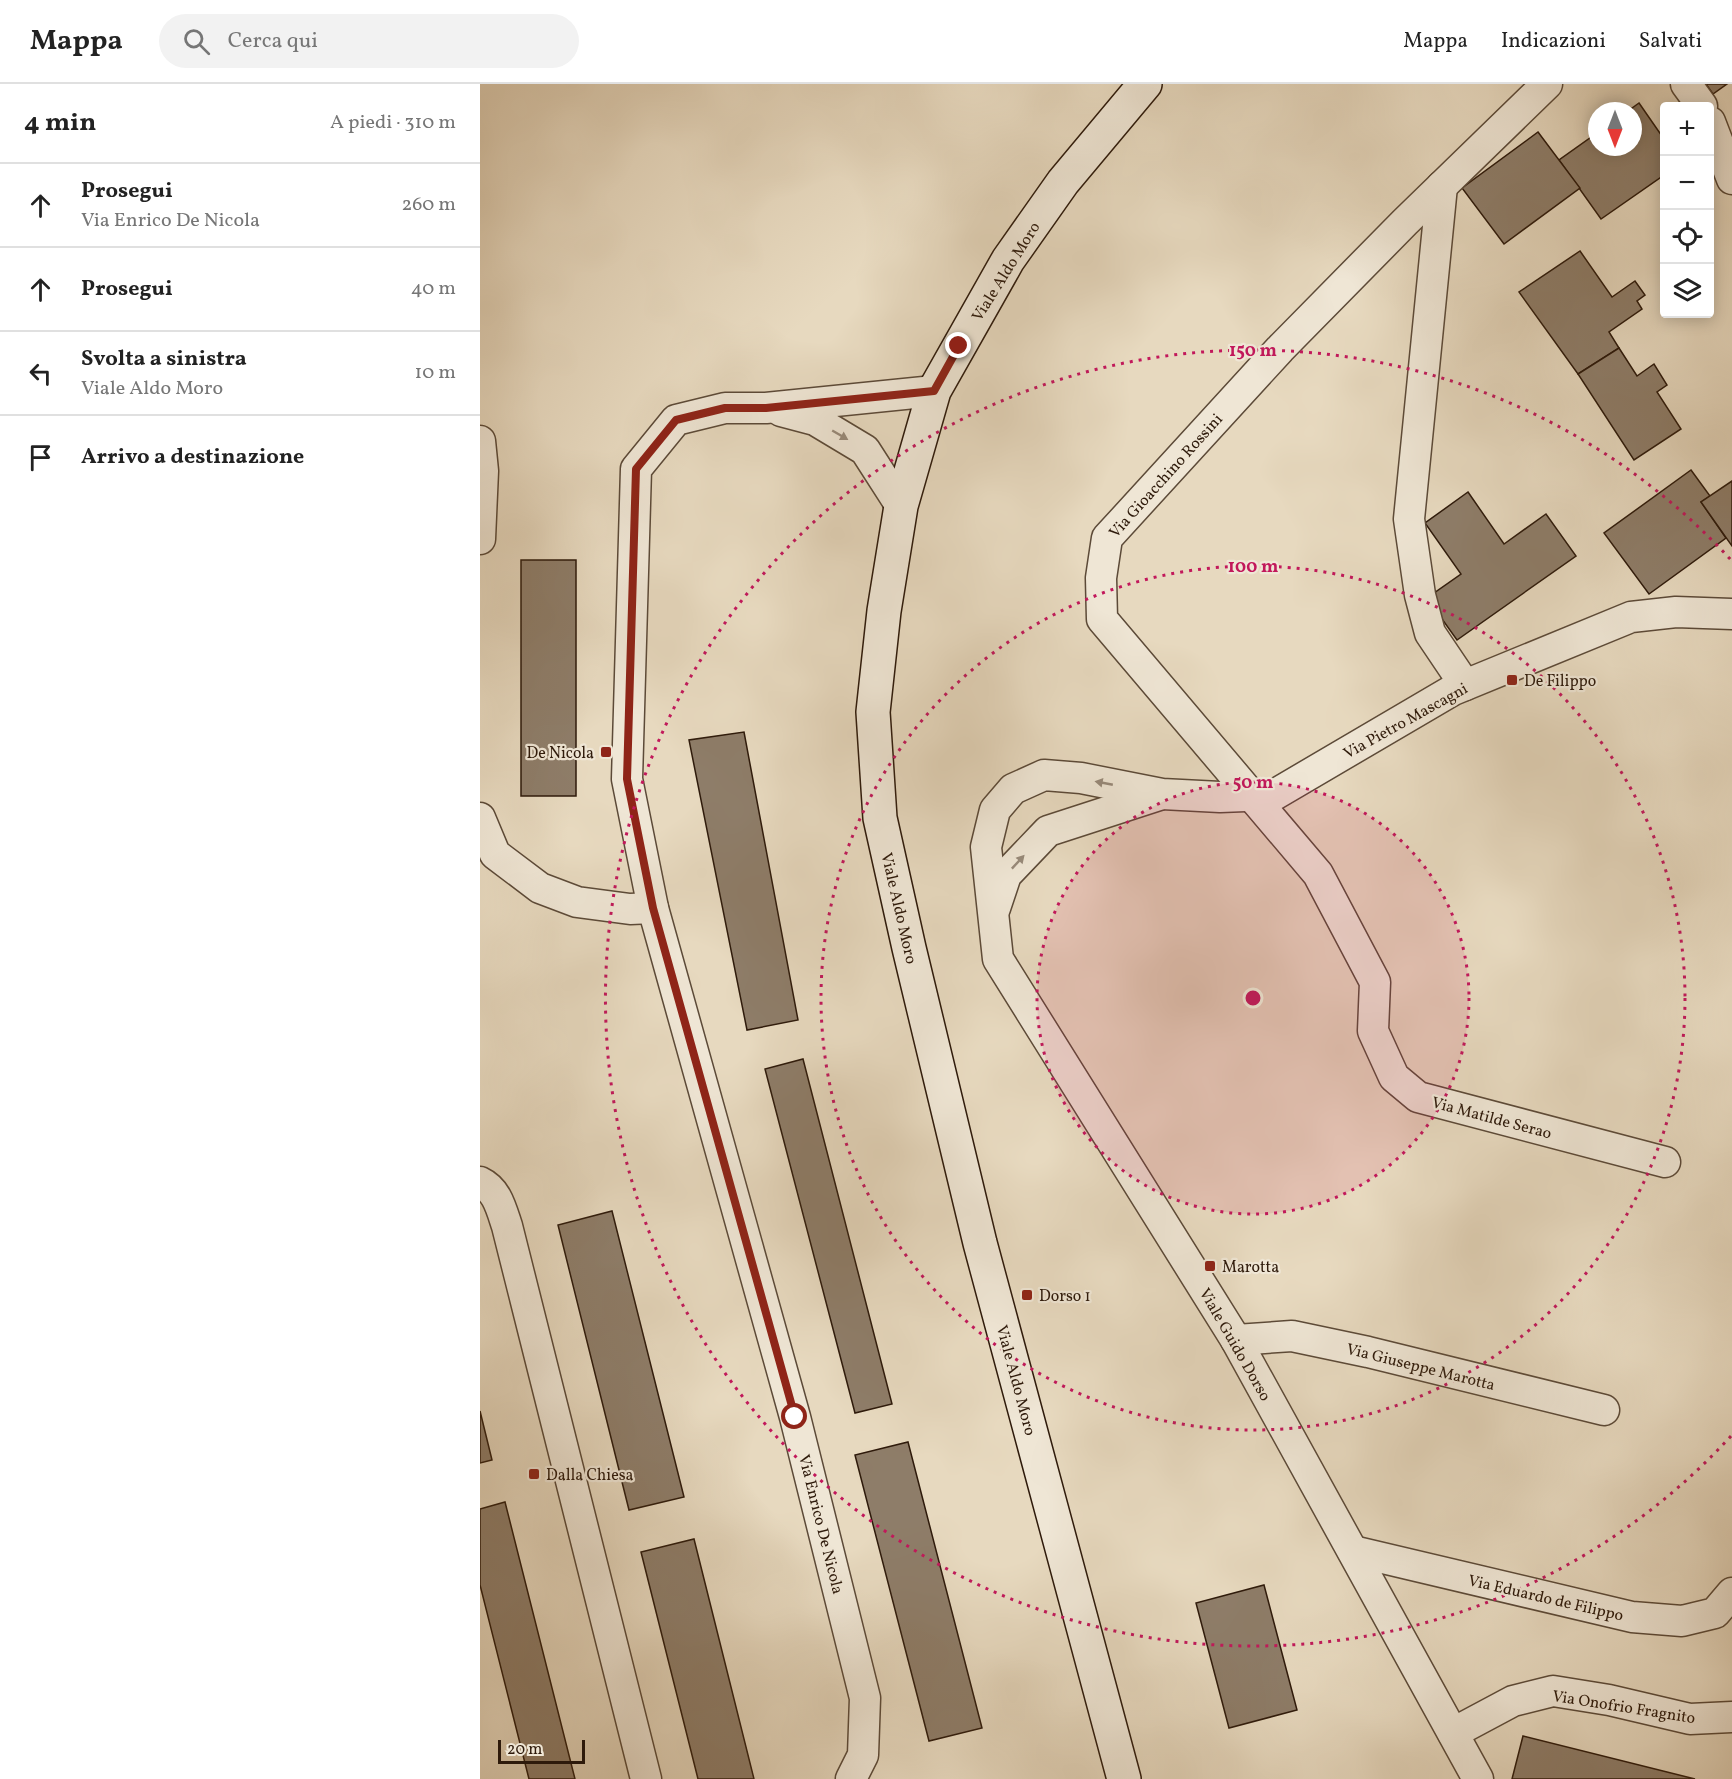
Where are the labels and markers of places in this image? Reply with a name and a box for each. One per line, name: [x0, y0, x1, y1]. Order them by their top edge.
place label: De Filippo: [1524, 671, 1596, 693]
marker: De Filippo: [1505, 673, 1519, 687]
place label: De Nicola: [527, 743, 594, 765]
marker: De Nicola: [599, 745, 613, 759]
centre of rings: [1243, 988, 1263, 1008]
place label: Marotta: [1222, 1257, 1279, 1279]
marker: Marotta: [1203, 1259, 1217, 1273]
place label: Dorso 1: [1039, 1286, 1091, 1308]
marker: Dorso 1: [1020, 1288, 1034, 1302]
place label: Dalla Chiesa: [546, 1465, 634, 1487]
marker: Dalla Chiesa: [527, 1467, 541, 1481]

